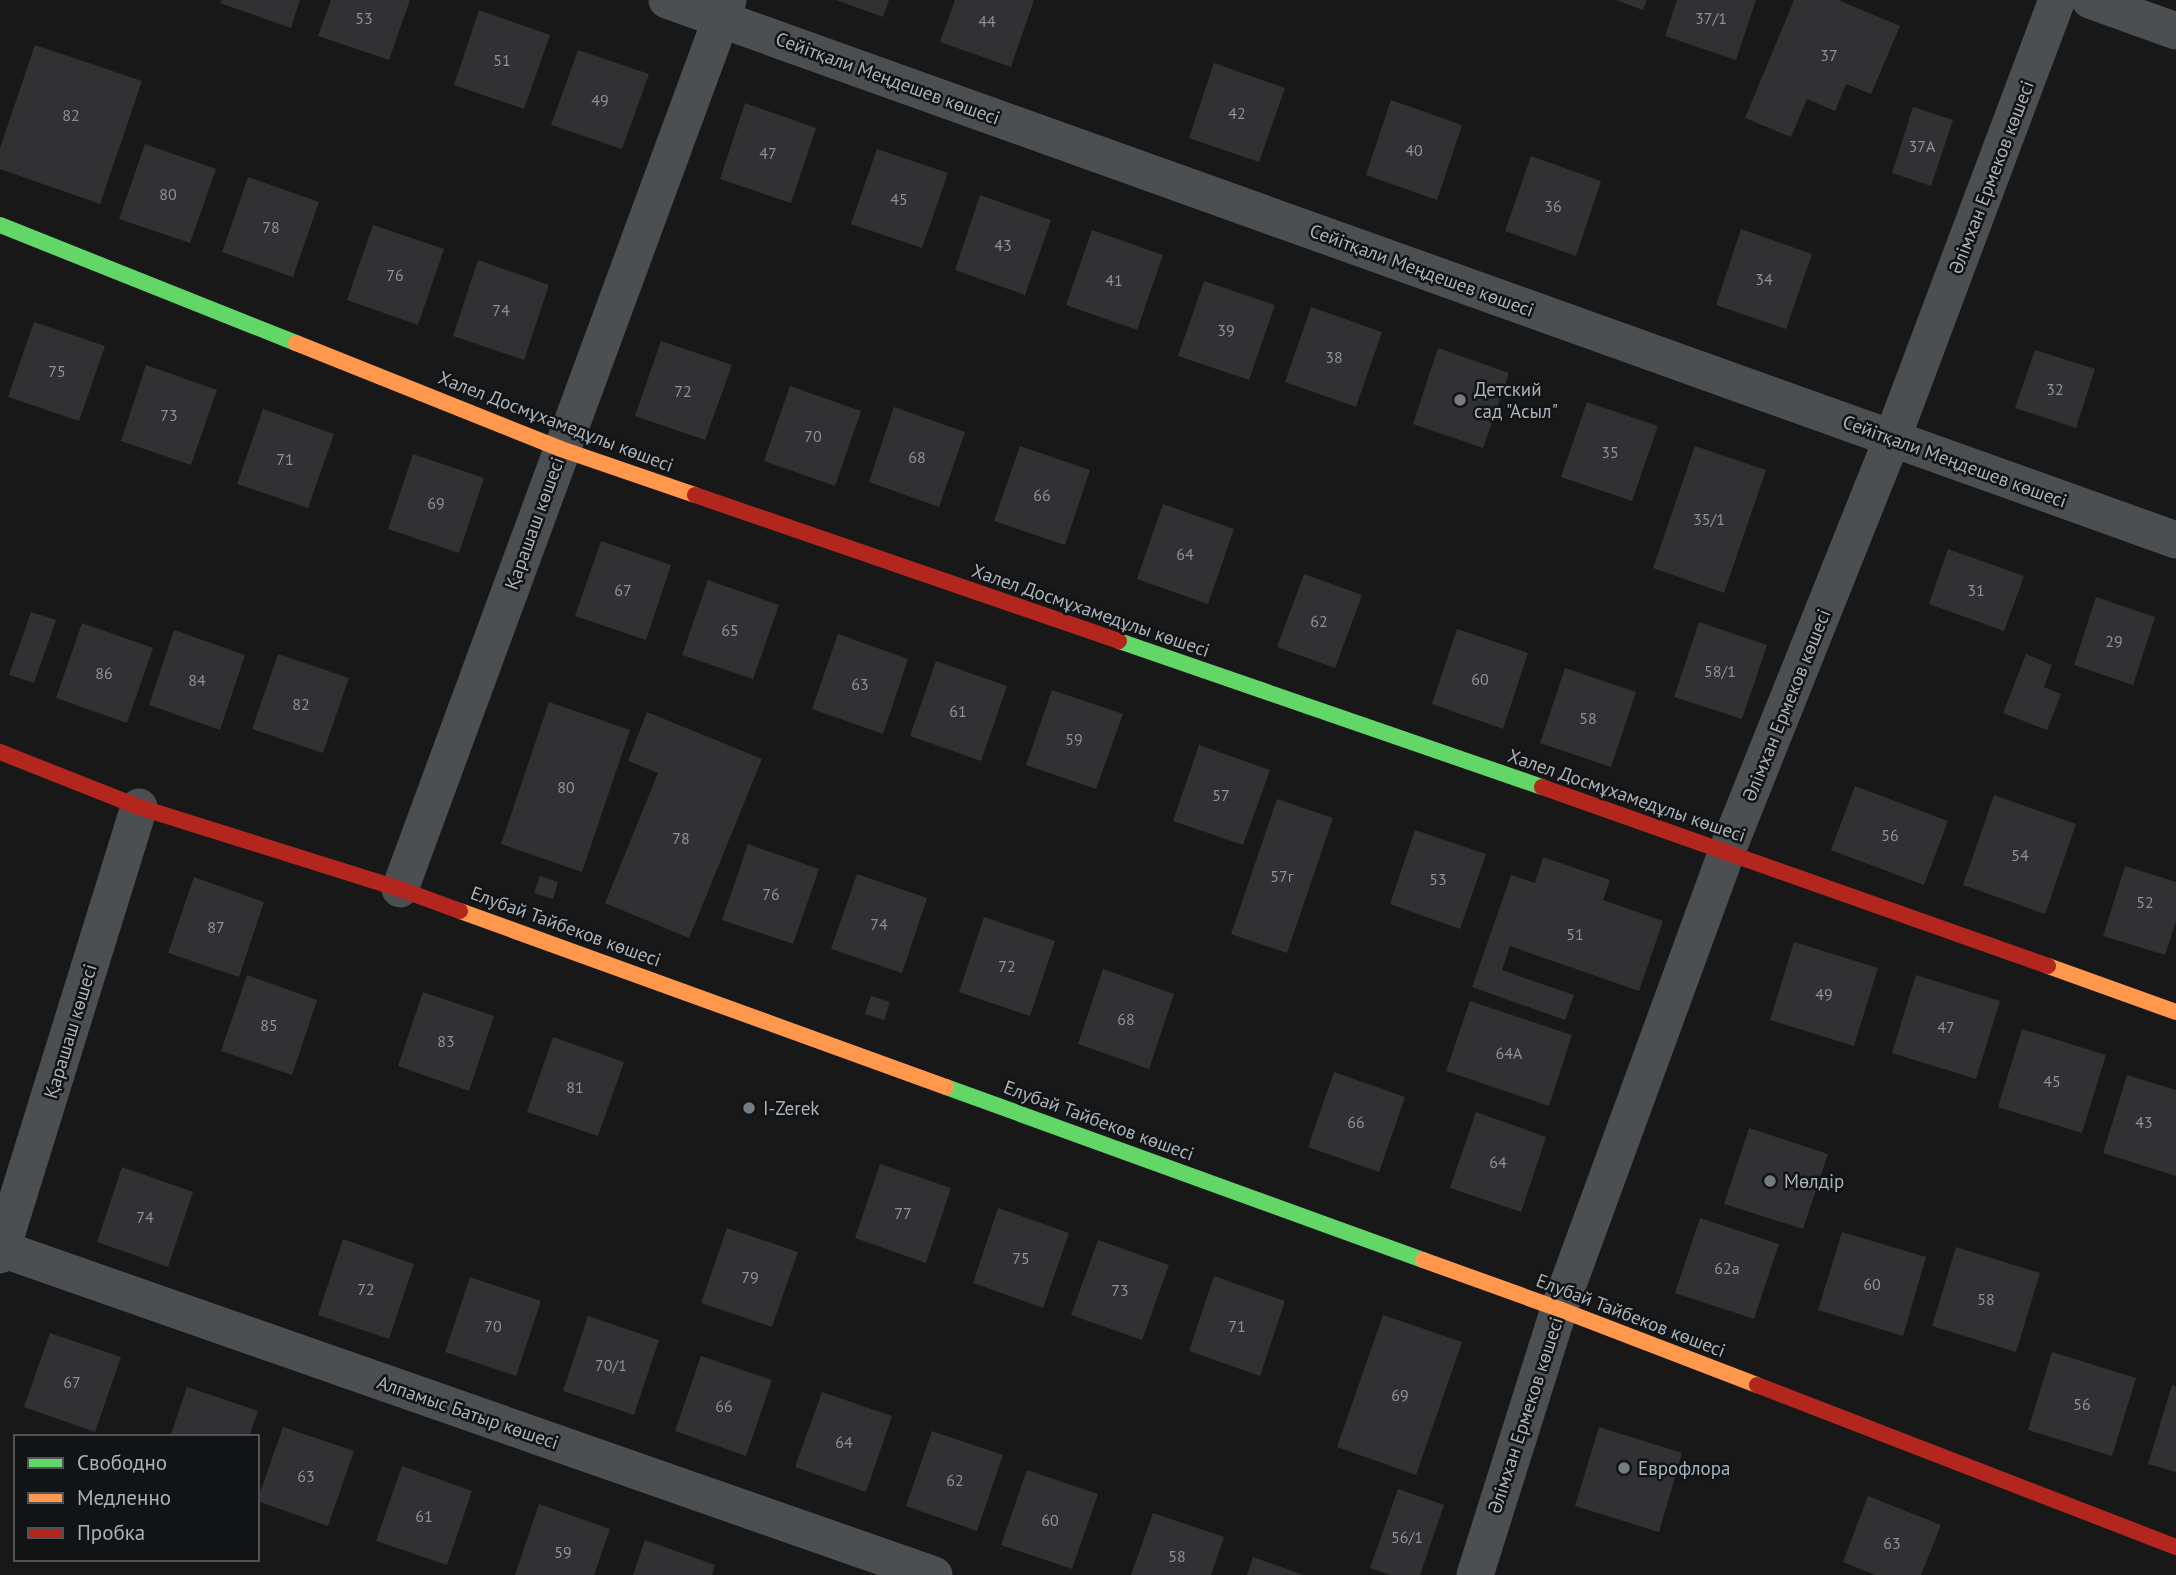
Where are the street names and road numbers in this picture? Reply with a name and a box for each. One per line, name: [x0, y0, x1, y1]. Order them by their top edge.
street label: Сейітқали Меңдешев көшесі: [773, 26, 1003, 130]
street label: Әлімхан Ермеков көшесі: [1943, 77, 2039, 277]
street label: Сейітқали Меңдешев көшесі: [1307, 218, 1537, 322]
street label: Халел Досмұхамедұлы көшесі: [435, 365, 677, 477]
street label: Сейітқали Меңдешев көшесі: [1840, 409, 2070, 513]
street label: Қарашаш көшесі: [499, 453, 569, 593]
street label: Халел Досмұхамедұлы көшесі: [969, 558, 1213, 662]
street label: Әлімхан Ермеков көшесі: [1736, 605, 1836, 805]
street label: Халел Досмұхамедұлы көшесі: [1505, 743, 1749, 847]
street label: Елубай Тайбеков көшесі: [467, 880, 665, 972]
street label: Қарашаш көшесі: [38, 961, 102, 1101]
street label: Елубай Тайбеков көшесі: [1000, 1074, 1198, 1166]
street label: Елубай Тайбеков көшесі: [1533, 1268, 1729, 1362]
street label: Әлімхан Ермеков көшесі: [1482, 1314, 1568, 1516]
street label: Алпамыс Батыр көшесі: [374, 1370, 562, 1454]

